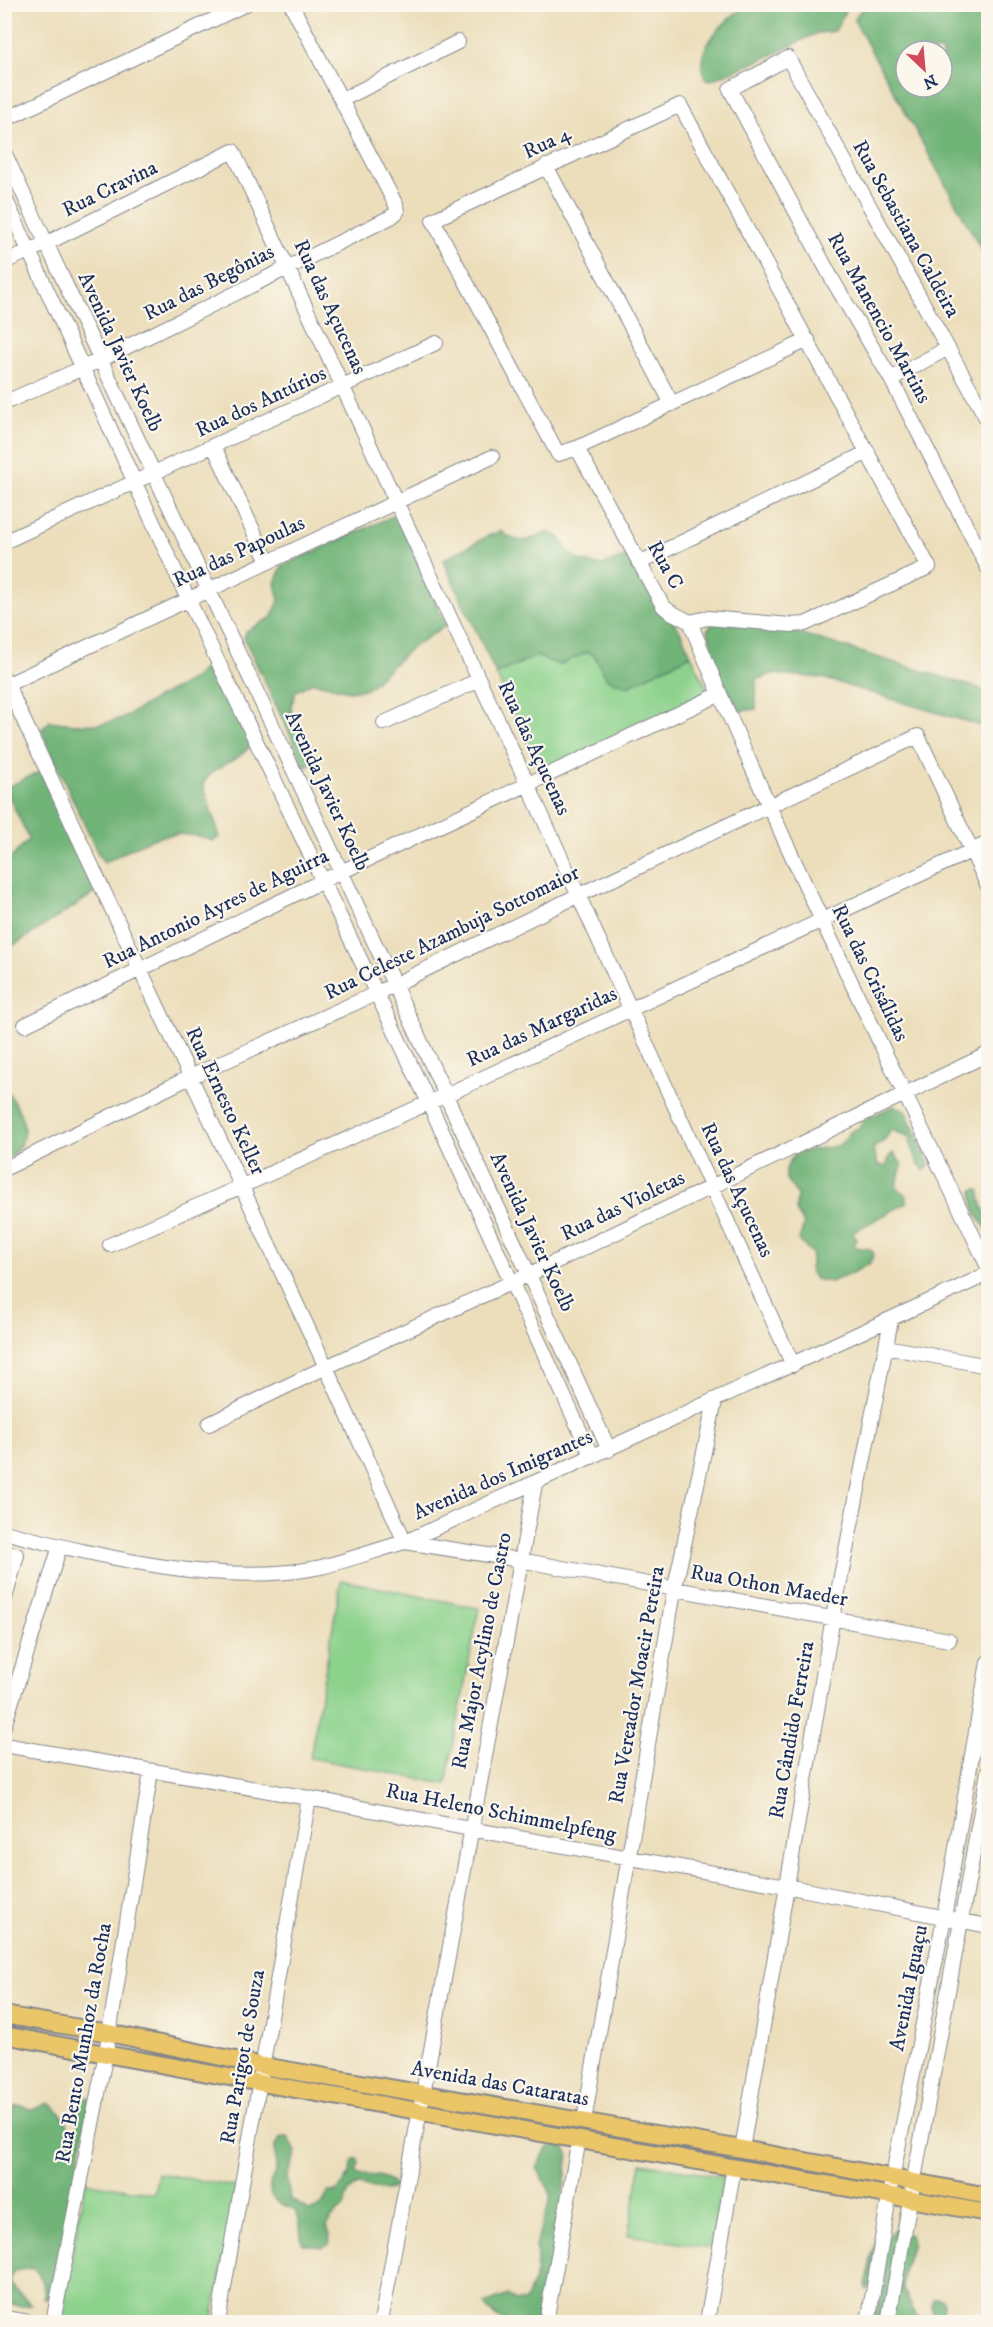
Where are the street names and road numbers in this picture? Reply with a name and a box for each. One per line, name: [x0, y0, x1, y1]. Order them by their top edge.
street label: Rua 4: [519, 120, 576, 165]
street label: Rua Sebastiana Caldeira: [846, 136, 966, 322]
street label: Rua Cravina: [58, 155, 162, 223]
street label: Rua Manencio Martins: [821, 228, 937, 408]
street label: Rua das Açucenas: [287, 236, 373, 378]
street label: Rua das Begônias: [139, 239, 279, 327]
street label: Avenida Javier Koelb: [72, 268, 168, 436]
street label: Rua dos Antúrios: [191, 360, 331, 444]
street label: Rua das Papoulas: [169, 510, 309, 594]
street label: Rua C: [641, 536, 689, 594]
street label: Rua das Açucenas: [491, 677, 577, 819]
street label: Avenida Javier Koelb: [279, 707, 375, 875]
street label: Rua Antonio Ayres de Aguirra: [99, 843, 333, 975]
street label: Rua Celeste Azambuja Sottomaior: [320, 860, 584, 1006]
street label: Rua das Crisálidas: [826, 900, 914, 1046]
street label: Rua das Margaridas: [463, 981, 621, 1073]
street label: Rua Ernesto Keller: [179, 1023, 271, 1179]
street label: Rua das Açucenas: [694, 1119, 780, 1261]
street label: Avenida Javier Koelb: [484, 1148, 580, 1316]
street label: Rua das Violetas: [557, 1165, 689, 1247]
street label: Avenida dos Imigrantes: [409, 1424, 597, 1526]
street label: Rua Major Acylino de Castro: [446, 1530, 518, 1772]
street label: Rua Othon Maeder: [688, 1559, 850, 1613]
street label: Rua Vereador Moacir Pereira: [603, 1564, 671, 1806]
street label: Rua Cândido Ferreira: [764, 1639, 820, 1821]
street label: Rua Heleno Schimmelpfeng: [384, 1778, 619, 1848]
street label: Rua Bento Munhoz da Rocha: [50, 1921, 118, 2165]
street label: Avenida Iguaçu: [884, 1923, 934, 2053]
street label: Rua Parigot de Souza: [215, 1968, 271, 2146]
street label: Avenida das Cataratas: [409, 2056, 591, 2112]

